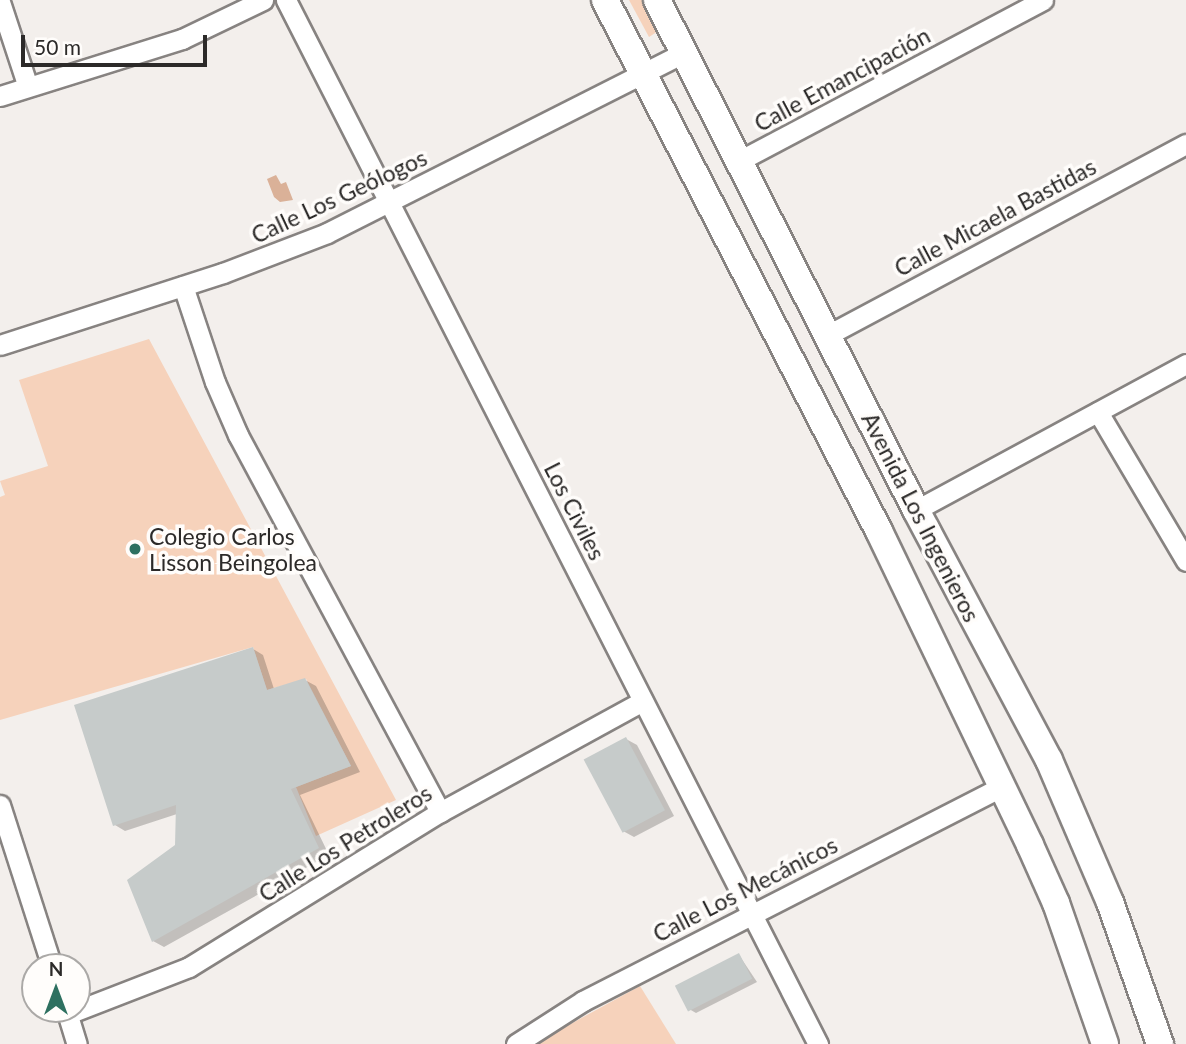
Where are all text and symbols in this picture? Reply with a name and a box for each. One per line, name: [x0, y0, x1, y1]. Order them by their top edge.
scale bar: [24, 21, 210, 65]
street label: Calle Emancipación: [749, 21, 935, 137]
text: 50 m: [34, 34, 81, 59]
street label: Calle Los Geólogos: [247, 143, 431, 249]
street label: Calle Micaela Bastidas: [890, 152, 1100, 282]
street label: Avenida Los Ingenieros: [856, 408, 986, 626]
street label: Los Civiles: [539, 458, 611, 564]
place label: Colegio Carlos Lisson Beingolea: [149, 522, 317, 576]
marker: Colegio Carlos Lisson Beingolea: [127, 541, 143, 557]
street label: Calle Los Petroleros: [254, 779, 436, 907]
street label: Calle Los Mecánicos: [648, 831, 842, 947]
north arrow: [21, 953, 91, 1023]
text: N: [49, 957, 63, 980]

